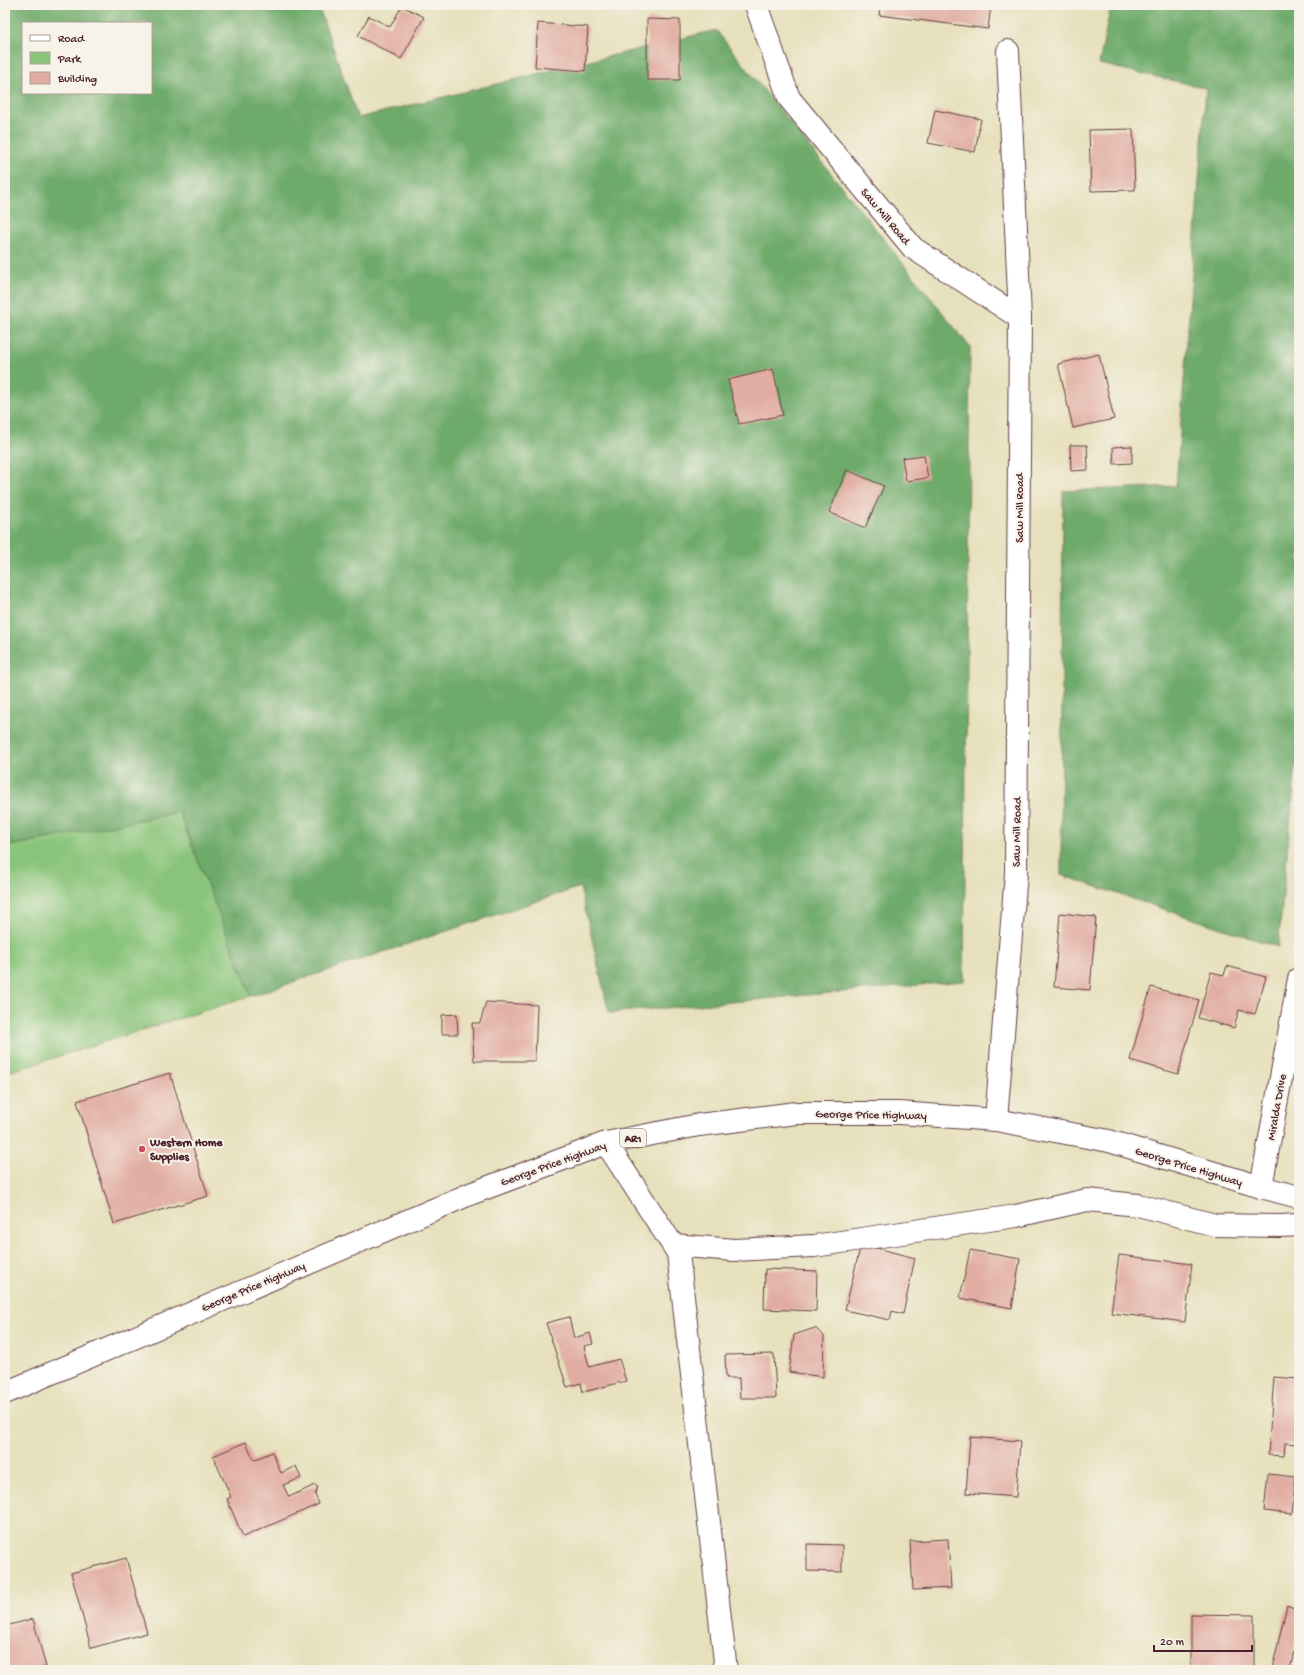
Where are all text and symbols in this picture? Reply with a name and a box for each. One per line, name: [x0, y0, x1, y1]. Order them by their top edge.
legend: [22, 22, 152, 94]
text: Road: [58, 33, 85, 47]
text: Park: [57, 53, 83, 67]
text: Building: [57, 73, 97, 87]
street label: Saw Mill Road: [857, 186, 913, 249]
street label: Saw Mill Road: [1014, 472, 1028, 543]
street label: Saw Mill Road: [1010, 796, 1026, 867]
street label: Miralda Drive: [1265, 1072, 1291, 1142]
street label: George Price Highway: [815, 1108, 927, 1124]
road number: AR1: [620, 1129, 646, 1147]
place label: Western Home Supplies: [149, 1137, 223, 1165]
street label: George Price Highway: [499, 1139, 608, 1190]
marker: Western Home Supplies: [137, 1144, 147, 1154]
street label: George Price Highway: [1133, 1145, 1244, 1191]
street label: George Price Highway: [200, 1260, 308, 1316]
scale bar: [1154, 1627, 1252, 1653]
text: 20 m: [1160, 1636, 1185, 1650]

